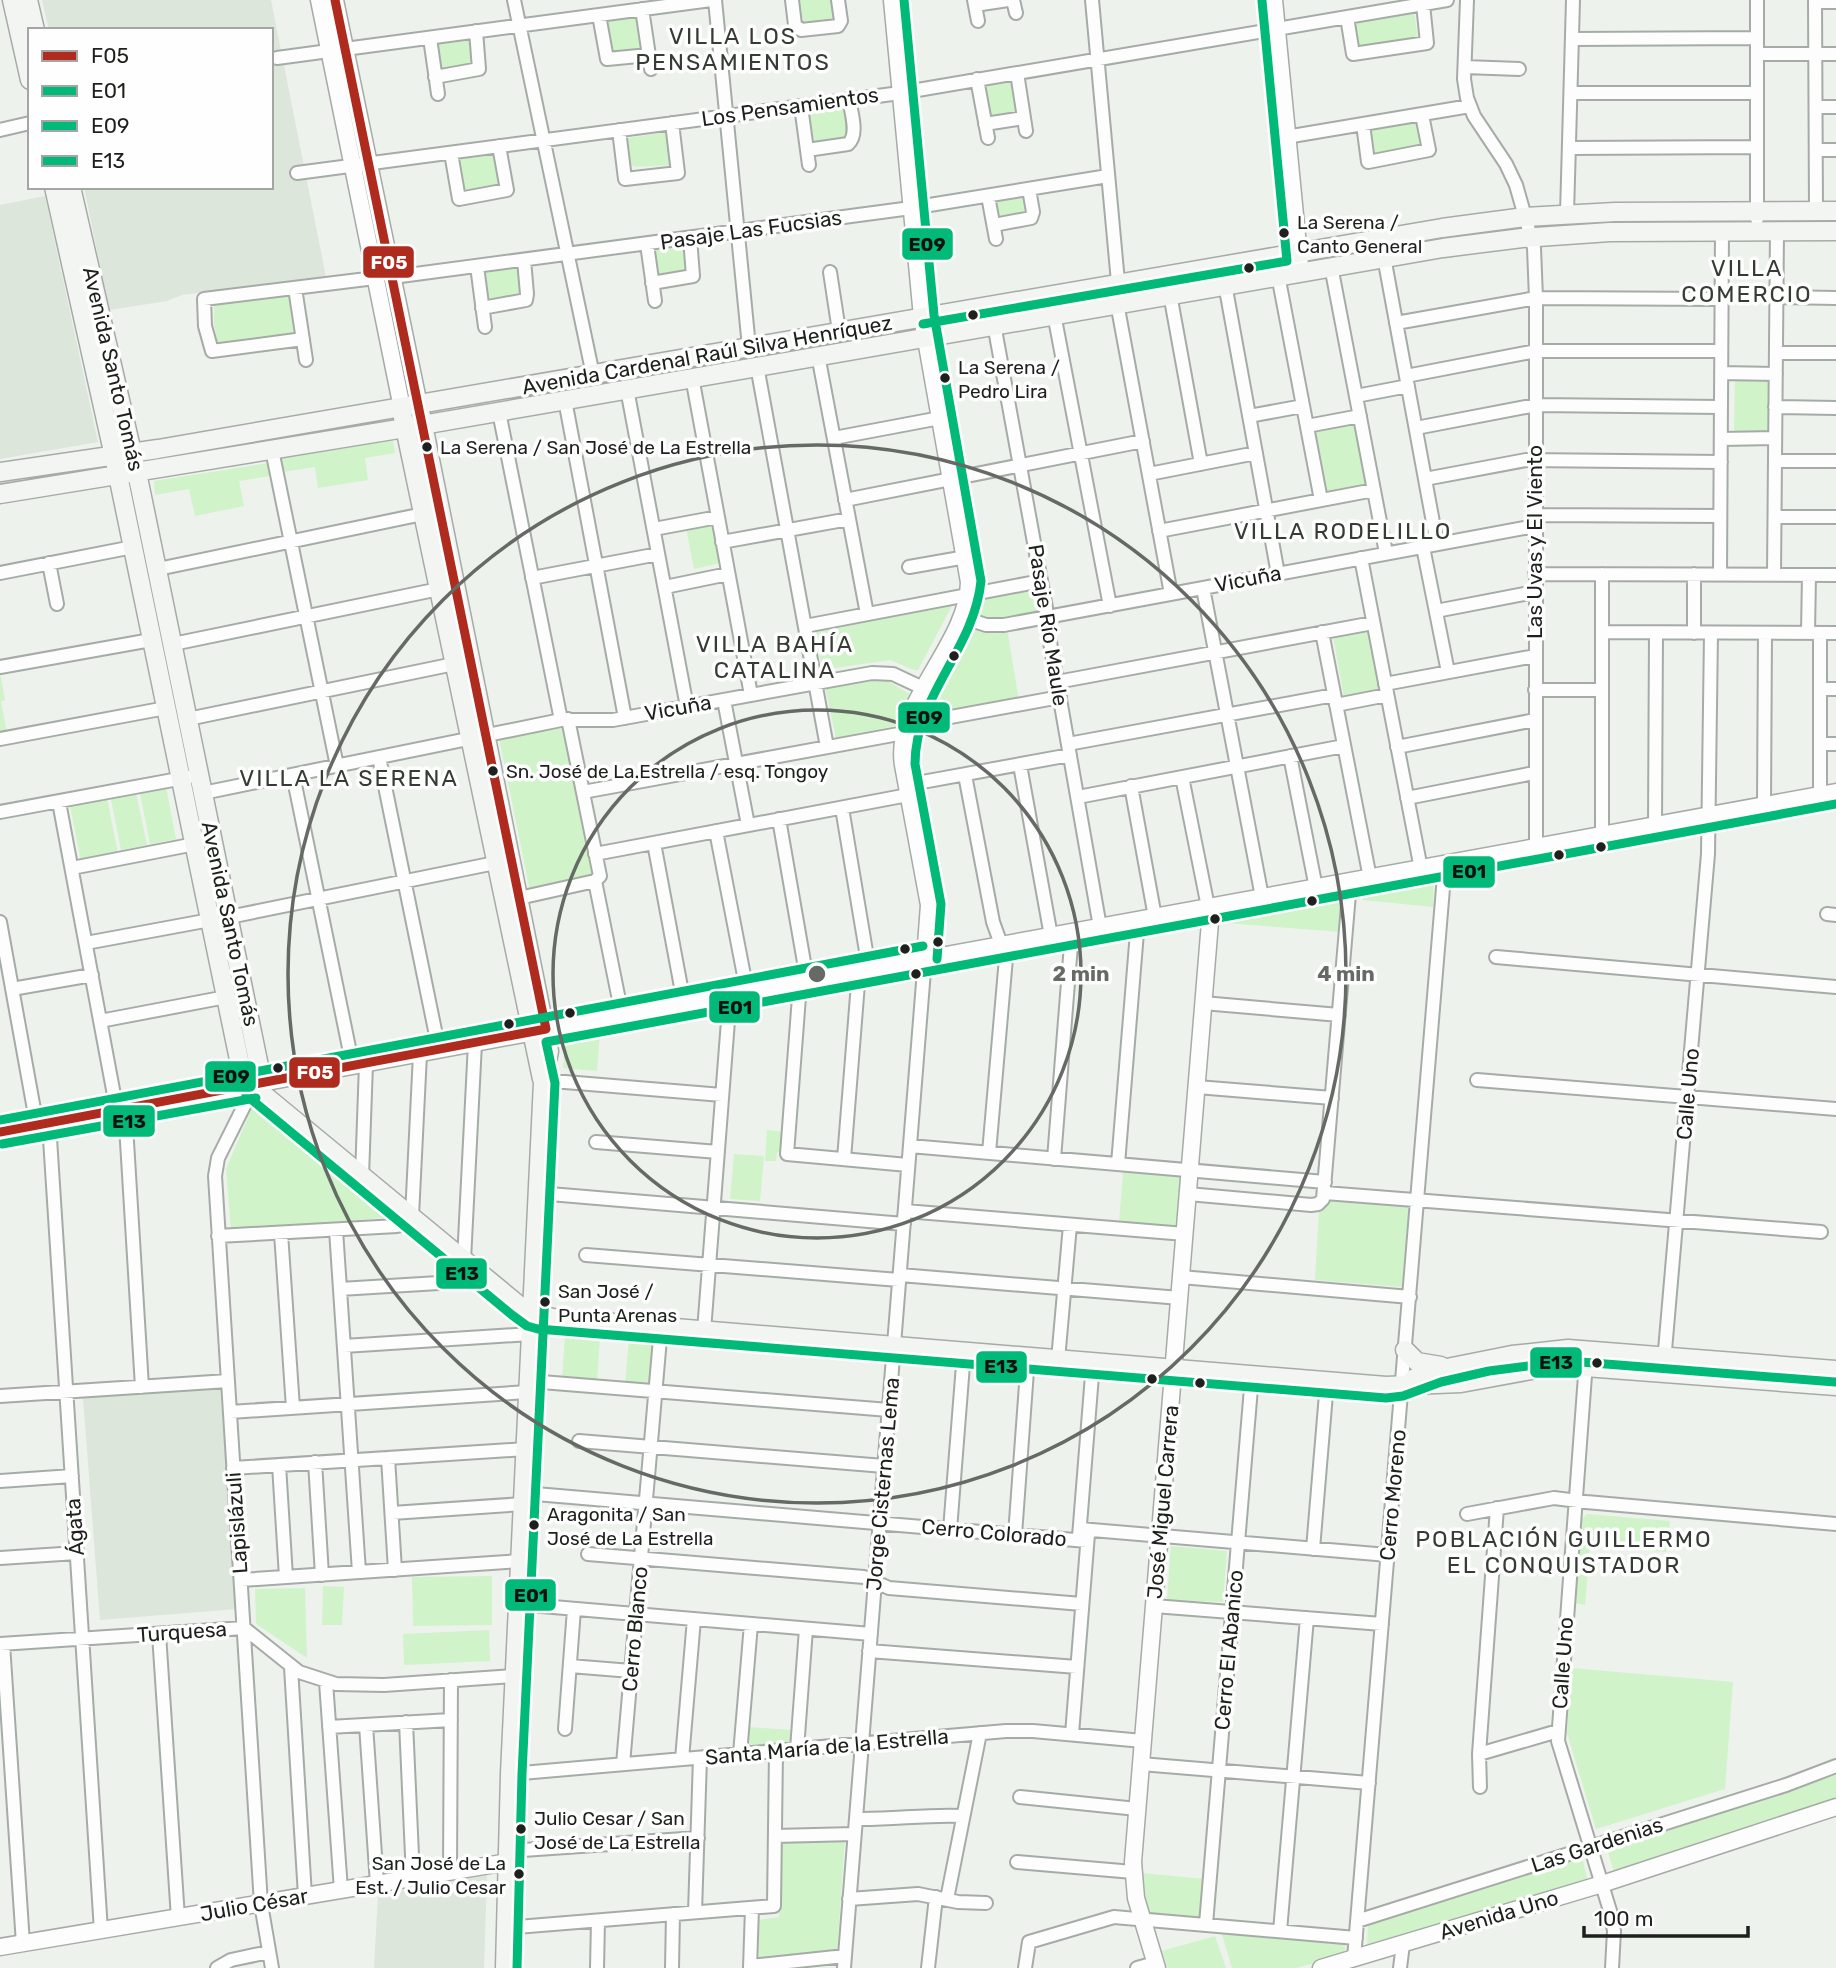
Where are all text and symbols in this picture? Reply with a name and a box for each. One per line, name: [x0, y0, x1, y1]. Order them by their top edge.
district label: VILLA LOS PENSAMIENTOS: [635, 22, 831, 76]
legend: [28, 28, 273, 189]
text: F05: [91, 43, 129, 68]
text: E01: [91, 78, 126, 103]
street label: Los Pensamientos: [700, 82, 880, 131]
text: E09: [91, 113, 130, 138]
text: E13: [91, 148, 125, 173]
street label: Pasaje Las Fucsias: [658, 204, 843, 255]
place label: La Serena / Canto General: [1297, 211, 1422, 258]
marker: La Serena / Canto General: [1277, 226, 1291, 240]
line badge: E09: [901, 227, 954, 261]
text: E09: [908, 233, 946, 256]
line badge: F05: [362, 245, 415, 279]
text: F05: [371, 251, 407, 274]
district label: VILLA COMERCIO: [1681, 254, 1813, 308]
unlabelled marker: [1242, 261, 1256, 275]
street label: Avenida Santo Tomás: [78, 264, 149, 473]
unlabelled marker: [966, 308, 980, 322]
street label: Avenida Cardenal Raúl Silva Henríquez: [520, 310, 894, 399]
place label: La Serena / Pedro Lira: [958, 356, 1060, 403]
marker: La Serena / Pedro Lira: [938, 371, 952, 385]
place label: La Serena / San José de La Estrella: [440, 436, 751, 459]
marker: La Serena / San José de La Estrella: [420, 440, 434, 454]
street label: Las Uvas y El Viento: [1522, 445, 1547, 639]
district label: VILLA RODELILLO: [1234, 517, 1452, 545]
street label: Pasaje Río Maule: [1023, 542, 1074, 708]
street label: Vicuña: [1212, 560, 1283, 597]
district label: VILLA BAHÍA CATALINA: [696, 630, 854, 684]
unlabelled marker: [947, 649, 961, 663]
street label: Vicuña: [643, 689, 713, 726]
line badge: E09: [897, 701, 951, 734]
text: E09: [905, 706, 943, 729]
place label: Sn. José de La.Estrella / esq. Tongoy: [506, 760, 828, 783]
district label: VILLA LA SERENA: [239, 764, 459, 792]
marker: Sn. José de La.Estrella / esq. Tongoy: [486, 764, 500, 778]
street label: Avenida Santo Tomás: [197, 819, 264, 1029]
unlabelled marker: [1594, 840, 1608, 854]
unlabelled marker: [1552, 848, 1566, 862]
line badge: E01: [1442, 855, 1496, 889]
text: E01: [1452, 860, 1486, 883]
unlabelled marker: [1305, 894, 1319, 908]
unlabelled marker: [1208, 912, 1222, 926]
unlabelled marker: [931, 935, 945, 949]
unlabelled marker: [898, 942, 912, 956]
text: 2 min: [1053, 961, 1109, 986]
text: 4 min: [1317, 961, 1375, 986]
centre of rings: [805, 962, 829, 986]
unlabelled marker: [909, 967, 923, 981]
line badge: E01: [708, 990, 761, 1024]
text: E01: [718, 996, 752, 1019]
unlabelled marker: [563, 1006, 577, 1020]
unlabelled marker: [502, 1017, 516, 1031]
street label: Calle Uno: [1671, 1047, 1704, 1141]
line badge: F05: [288, 1056, 341, 1089]
line badge: E09: [204, 1060, 257, 1093]
unlabelled marker: [271, 1061, 285, 1075]
text: F05: [297, 1061, 333, 1084]
text: E09: [212, 1065, 250, 1088]
line badge: E13: [102, 1104, 156, 1138]
text: E13: [112, 1110, 146, 1133]
line badge: E13: [435, 1257, 488, 1290]
text: E13: [445, 1262, 479, 1285]
place label: San José / Punta Arenas: [558, 1280, 677, 1327]
marker: San José / Punta Arenas: [538, 1295, 552, 1309]
line badge: E13: [1529, 1346, 1583, 1379]
line badge: E13: [975, 1350, 1028, 1384]
text: E13: [1539, 1351, 1573, 1374]
text: E13: [984, 1355, 1018, 1378]
unlabelled marker: [1590, 1356, 1604, 1370]
unlabelled marker: [1145, 1372, 1159, 1386]
street label: Jorge Cisternas Lema: [861, 1376, 904, 1592]
unlabelled marker: [1193, 1376, 1207, 1390]
street label: José Miguel Carrera: [1142, 1404, 1183, 1600]
street label: Cerro Moreno: [1374, 1428, 1411, 1562]
street label: Lapislázuli: [220, 1471, 253, 1575]
street label: Ágata: [60, 1497, 89, 1557]
place label: Aragonita / San José de La Estrella: [547, 1503, 713, 1550]
street label: Cerro Colorado: [920, 1514, 1068, 1551]
marker: Aragonita / San José de La Estrella: [527, 1518, 541, 1532]
district label: POBLACIÓN GUILLERMO EL CONQUISTADOR: [1415, 1525, 1713, 1579]
street label: Cerro Blanco: [617, 1565, 652, 1693]
street label: Cerro El Abanico: [1209, 1569, 1248, 1731]
line badge: E01: [504, 1578, 557, 1612]
text: E01: [514, 1584, 548, 1607]
street label: Turquesa: [136, 1616, 228, 1647]
street label: Calle Uno: [1547, 1616, 1578, 1710]
street label: Santa María de la Estrella: [704, 1723, 950, 1770]
place label: Julio Cesar / San José de La Estrella: [534, 1807, 700, 1854]
street label: Las Gardenias: [1528, 1811, 1666, 1878]
marker: Julio Cesar / San José de La Estrella: [514, 1822, 528, 1836]
place label: San José de La Est. / Julio Cesar: [355, 1852, 507, 1899]
marker: San José de La Est. / Julio Cesar: [512, 1867, 526, 1881]
street label: Julio César: [198, 1883, 310, 1926]
street label: Avenida Uno: [1436, 1885, 1561, 1944]
scale bar: [1584, 1895, 1748, 1939]
text: 100 m: [1594, 1906, 1653, 1931]

